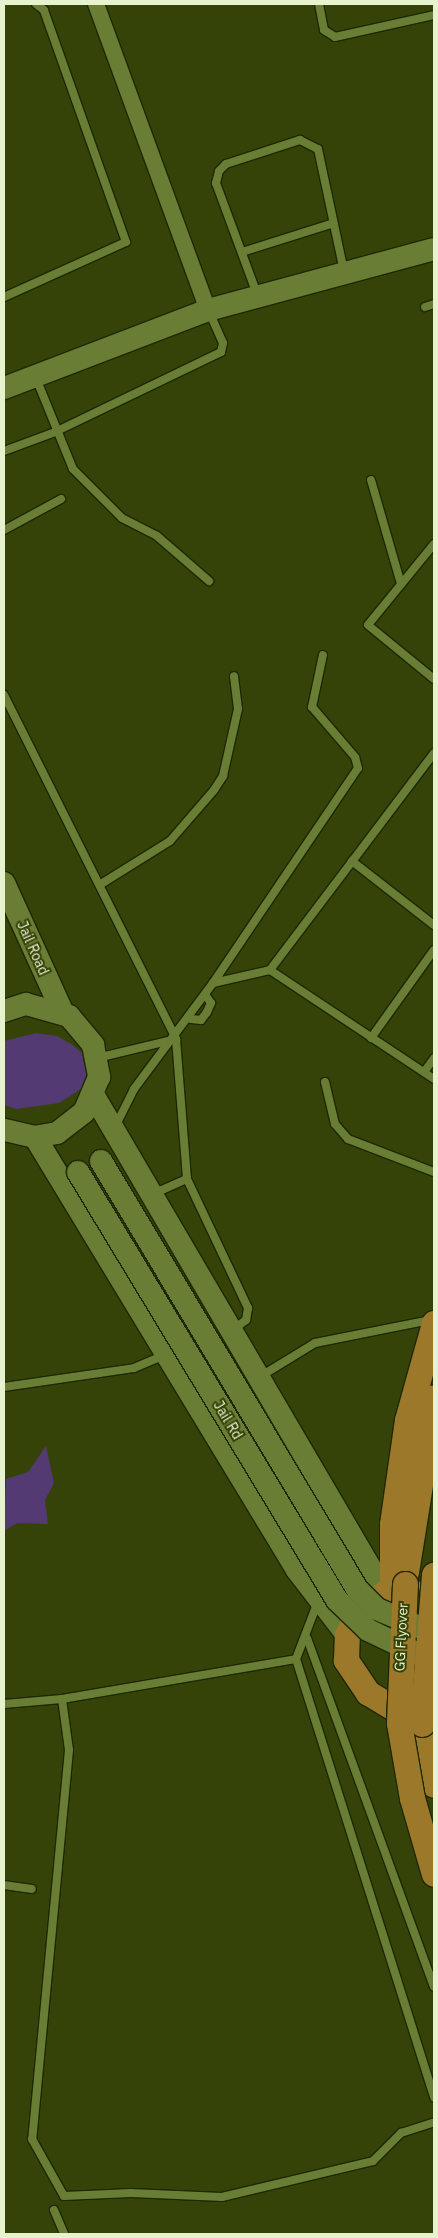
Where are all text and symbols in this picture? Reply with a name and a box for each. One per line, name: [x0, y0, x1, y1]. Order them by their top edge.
street label: Jail Road: [14, 918, 52, 978]
street label: Jail Rd: [210, 1398, 246, 1442]
street label: GG Flyover: [391, 1602, 411, 1672]

